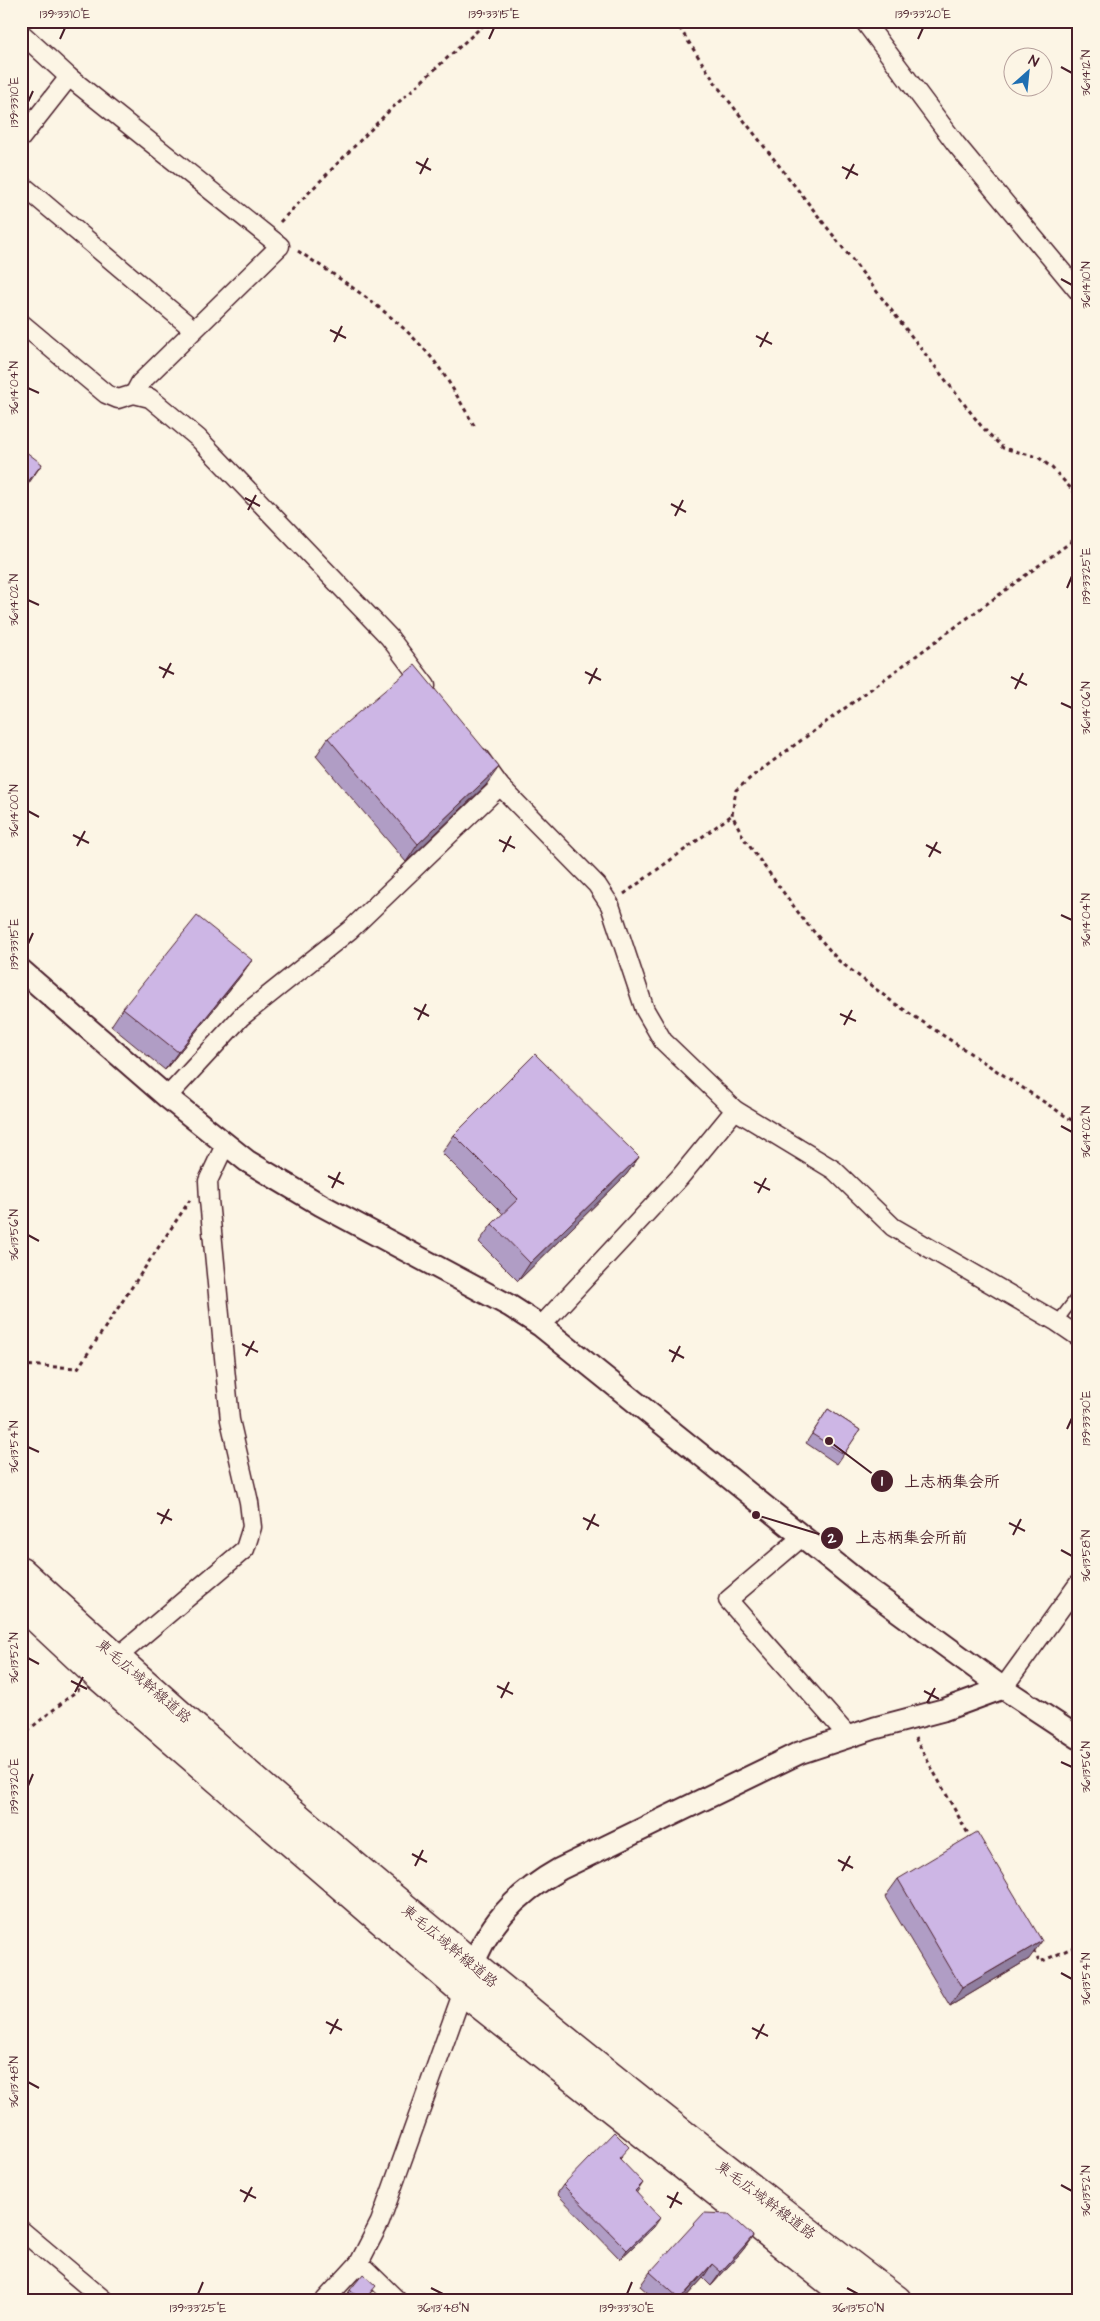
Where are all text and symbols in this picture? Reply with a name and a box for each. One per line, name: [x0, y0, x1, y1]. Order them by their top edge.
text: 139°33'10"E: [40, 6, 90, 23]
text: 139°33'15"E: [468, 6, 520, 23]
text: 139°33'20"E: [895, 6, 951, 23]
north arrow: [1002, 48, 1052, 98]
text: 36°14'12"N: [1078, 49, 1095, 96]
text: N: [1025, 50, 1042, 72]
text: 139°33'10"E: [6, 77, 23, 127]
text: 36°14'10"N: [1078, 261, 1095, 309]
text: 36°14'04"N: [6, 361, 23, 415]
text: 139°33'25"E: [1078, 548, 1095, 604]
text: 36°14'02"N: [6, 573, 23, 626]
text: 36°14'06"N: [1078, 681, 1095, 735]
text: 36°14'00"N: [6, 784, 23, 838]
text: 36°14'04"N: [1078, 893, 1095, 947]
text: 139°33'15"E: [6, 918, 23, 970]
text: 36°14'02"N: [1078, 1105, 1095, 1158]
text: 36°13'56"N: [6, 1208, 23, 1261]
text: 139°33'30"E: [1078, 1391, 1095, 1445]
text: 36°13'54"N: [6, 1420, 23, 1473]
callout: 上志柄集会所: [869, 1466, 1010, 1497]
text: 1: [881, 1471, 883, 1492]
text: 上志柄集会所: [904, 1471, 1000, 1493]
callout: 上志柄集会所前: [820, 1522, 977, 1553]
text: 上志柄集会所前: [855, 1527, 967, 1549]
text: 2: [827, 1528, 837, 1549]
text: 36°13'58"N: [1078, 1529, 1095, 1582]
text: 36°13'52"N: [6, 1632, 23, 1684]
street label: 東毛広域幹線道路: [91, 1634, 196, 1729]
text: 36°13'56"N: [1078, 1740, 1095, 1793]
text: 139°33'20"E: [6, 1758, 23, 1814]
street label: 東毛広域幹線道路: [397, 1900, 502, 1993]
text: 36°13'54"N: [1078, 1952, 1095, 2005]
text: 36°13'48"N: [6, 2055, 23, 2108]
street label: 東毛広域幹線道路: [711, 2156, 820, 2245]
text: 36°13'52"N: [1078, 2165, 1095, 2217]
text: 139°33'25"E: [170, 2300, 226, 2317]
text: 36°13'48"N: [417, 2300, 470, 2317]
text: 139°33'30"E: [600, 2300, 654, 2317]
text: 36°13'50"N: [832, 2300, 885, 2317]

